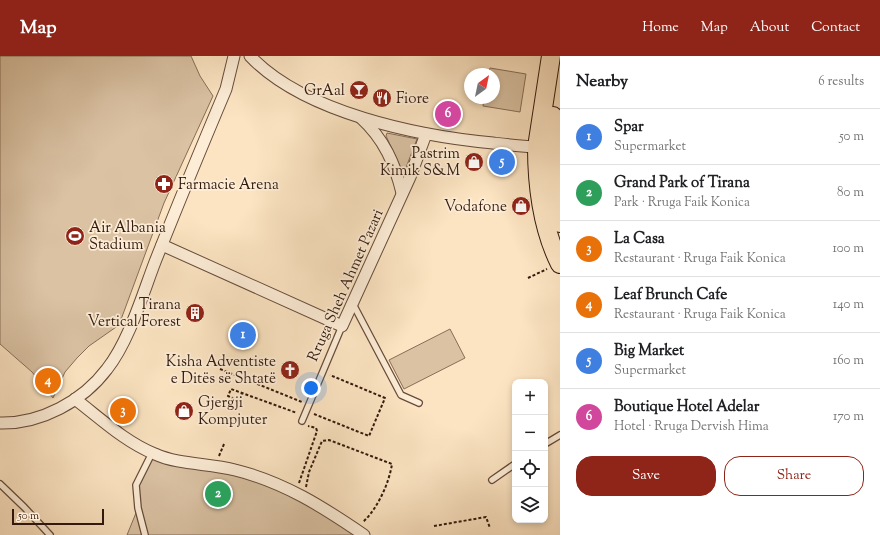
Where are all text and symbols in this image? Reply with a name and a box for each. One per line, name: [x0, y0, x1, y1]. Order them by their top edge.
text: Map: [20, 15, 57, 42]
text: Home: [642, 18, 679, 38]
text: Map: [701, 18, 728, 38]
text: About: [750, 18, 789, 38]
text: Contact: [811, 18, 860, 38]
north arrow: [464, 68, 500, 104]
text: Nearby: [576, 70, 628, 94]
text: 6 results: [818, 73, 864, 91]
bar icon: GrAal: [348, 79, 370, 101]
place label: GrAal: [304, 81, 345, 102]
restaurant icon: Fiore: [371, 87, 393, 109]
place label: Fiore: [396, 89, 429, 110]
pin: 6: [435, 99, 461, 129]
text: Spar: [614, 117, 644, 138]
text: 1: [587, 128, 591, 146]
text: 50 m: [839, 128, 864, 146]
text: Supermarket: [614, 138, 686, 156]
place label: Pastrim Kimik S&M: [380, 144, 461, 182]
pin: 5: [489, 147, 515, 177]
shop icon: Pastrim Kimik S&M: [463, 151, 485, 173]
pharmacy icon: Farmacie Arena: [153, 173, 175, 195]
text: Grand Park of Tirana: [614, 173, 750, 194]
place label: Farmacie Arena: [178, 175, 279, 196]
text: 2: [586, 184, 592, 202]
text: 80 m: [837, 184, 864, 202]
text: Park · Rruga Faik Konica: [614, 194, 750, 212]
shop icon: Vodafone: [510, 195, 532, 217]
place label: Vodafone: [444, 197, 507, 218]
street label: Rruga Sheh Ahmet Pazari: [303, 206, 389, 365]
place label: Air Albania Stadium: [89, 218, 166, 256]
sports icon: Air Albania Stadium: [64, 225, 86, 247]
text: La Casa: [614, 229, 665, 250]
text: 3: [586, 240, 592, 258]
text: 100 m: [832, 240, 864, 258]
text: Restaurant · Rruga Faik Konica: [614, 250, 786, 268]
text: Leaf Brunch Cafe: [614, 285, 727, 306]
place label: Tirana Vertical Forest: [87, 295, 181, 333]
text: 4: [586, 296, 592, 314]
text: 140 m: [833, 296, 864, 314]
building icon: Tirana Vertical Forest: [184, 302, 206, 324]
text: Restaurant · Rruga Faik Konica: [614, 306, 786, 324]
pin: 1: [230, 320, 256, 350]
text: Big Market: [614, 341, 684, 362]
place label: Kisha Adventiste e Ditës së Shtatë: [166, 352, 276, 390]
text: 5: [587, 352, 591, 370]
text: 160 m: [833, 352, 864, 370]
church icon: Kisha Adventiste e Ditës së Shtatë: [279, 359, 301, 381]
text: Supermarket: [614, 362, 686, 380]
pin: 4: [35, 366, 61, 396]
your location: [301, 378, 321, 398]
map controls: [512, 379, 548, 523]
button: +: [512, 379, 548, 415]
place label: Gjergji Kompjuter: [198, 393, 268, 431]
pin: 3: [110, 396, 136, 426]
text: Boutique Hotel Adelar: [614, 397, 759, 418]
shop icon: Gjergji Kompjuter: [173, 400, 195, 422]
text: 6: [586, 408, 592, 426]
text: 170 m: [833, 408, 864, 426]
button: −: [512, 415, 548, 451]
text: Hotel · Rruga Dervish Hima: [614, 418, 769, 436]
button: locate: [512, 451, 548, 487]
button: Save: [576, 456, 716, 496]
button: Share: [724, 456, 864, 496]
pin: 2: [205, 479, 231, 509]
button: layers: [512, 487, 548, 523]
scale bar: [12, 507, 104, 526]
text: 50 m: [18, 508, 39, 524]

